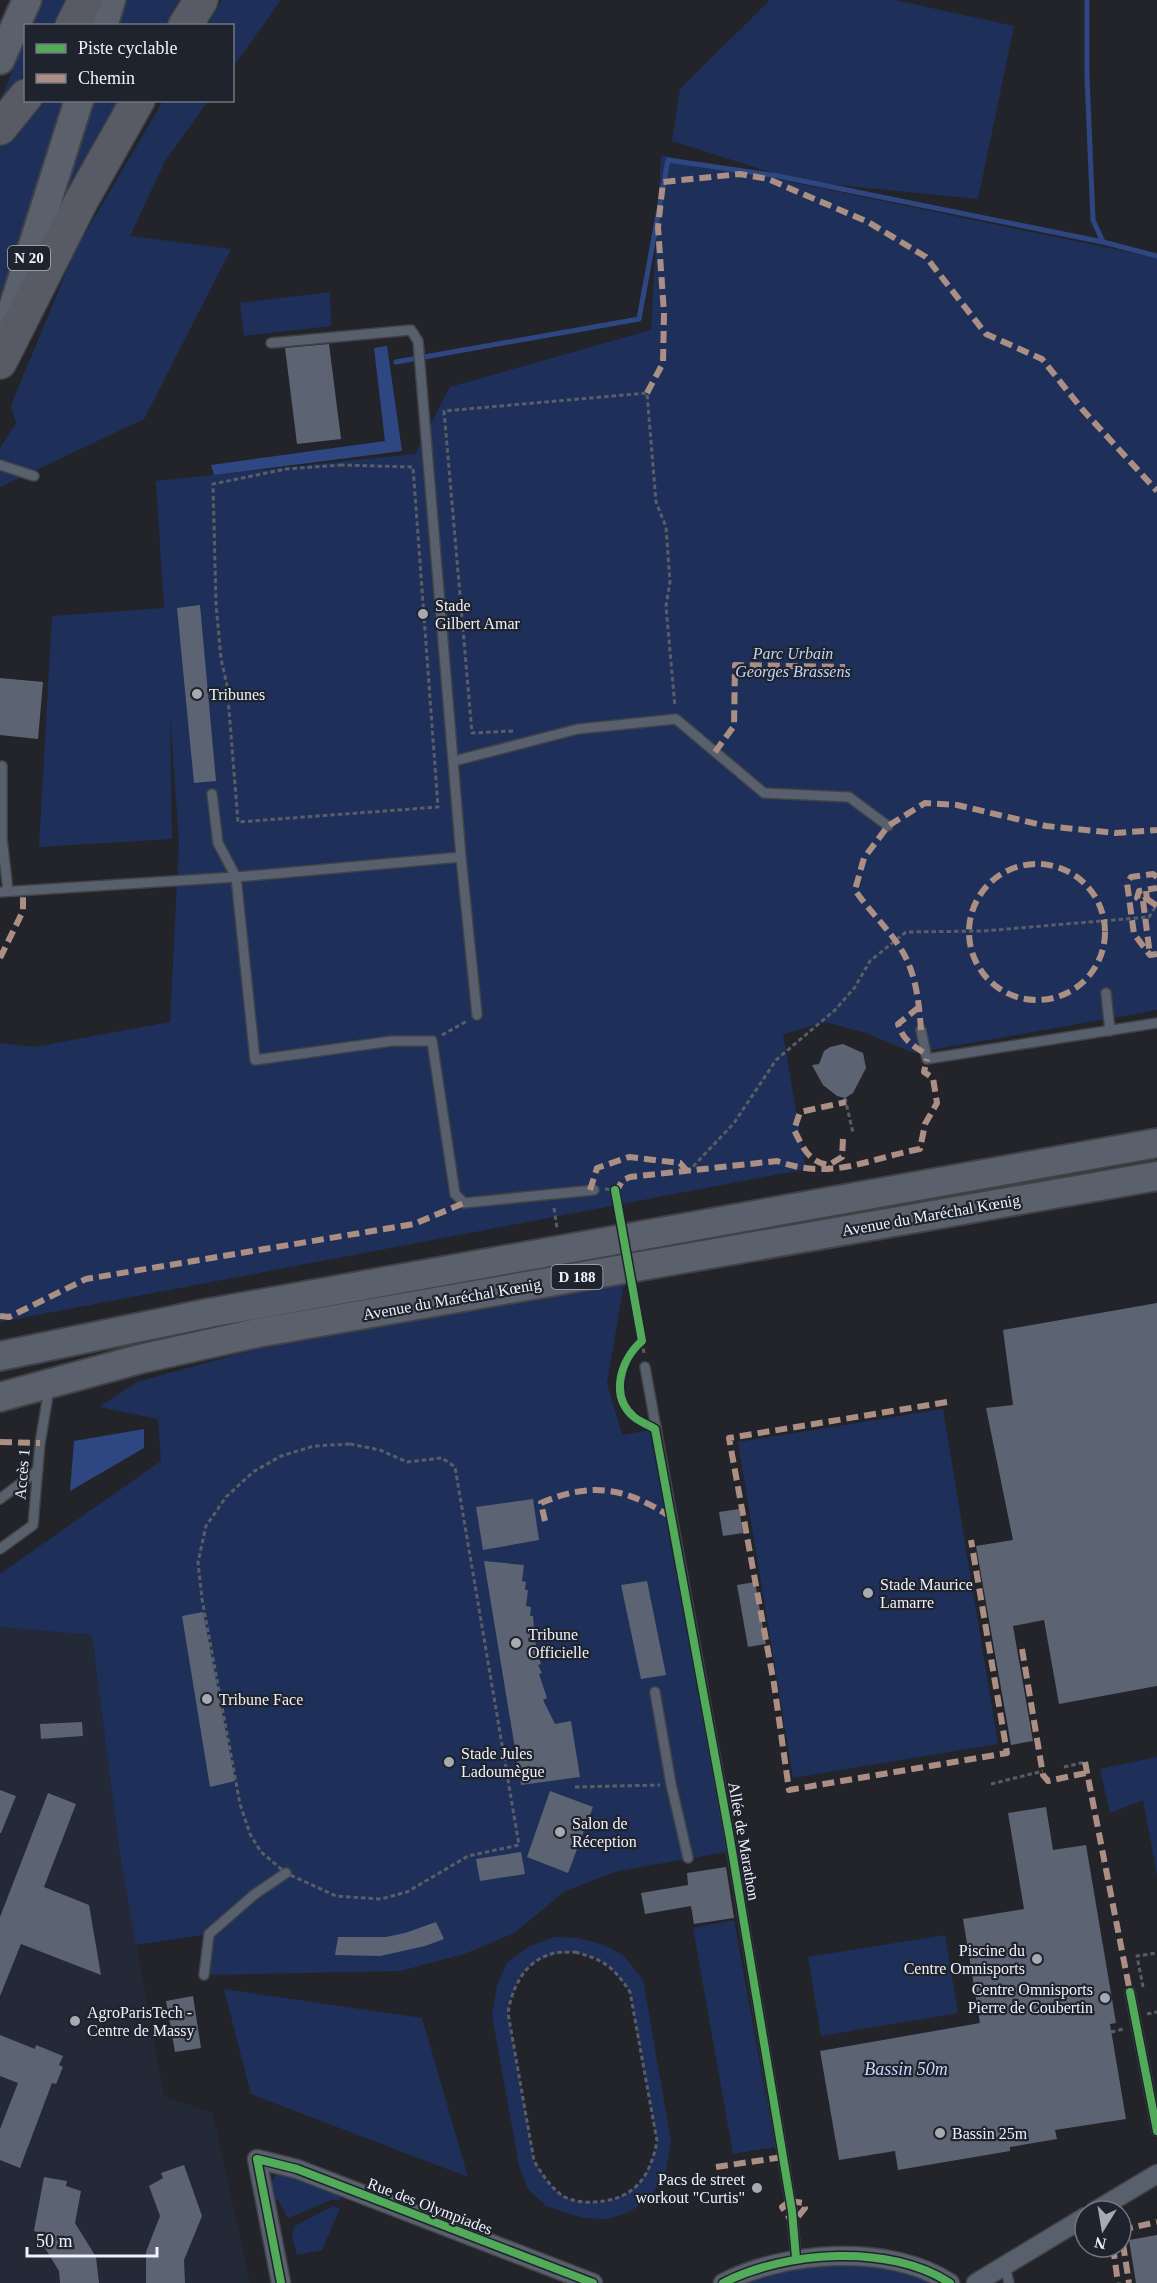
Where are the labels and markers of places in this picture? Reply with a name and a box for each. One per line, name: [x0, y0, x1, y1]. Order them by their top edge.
place label: Stade Gilbert Amar: [435, 597, 521, 632]
marker: Stade Gilbert Amar: [416, 607, 430, 621]
place label: Tribunes: [209, 686, 265, 703]
marker: Tribunes: [190, 687, 204, 701]
place label: Stade Maurice Lamarre: [880, 1576, 973, 1611]
marker: Stade Maurice Lamarre: [861, 1586, 875, 1600]
place label: Tribune Officielle: [528, 1626, 589, 1661]
marker: Tribune Officielle: [509, 1636, 523, 1650]
place label: Tribune Face: [219, 1691, 303, 1708]
marker: Tribune Face: [200, 1692, 214, 1706]
place label: Stade Jules Ladoumègue: [461, 1745, 545, 1781]
marker: Stade Jules Ladoumègue: [442, 1755, 456, 1769]
place label: Salon de Réception: [572, 1815, 637, 1851]
marker: Salon de Réception: [553, 1825, 567, 1839]
place label: Piscine du Centre Omnisports: [904, 1942, 1025, 1978]
marker: Piscine du Centre Omnisports: [1030, 1952, 1044, 1966]
place label: Centre Omnisports Pierre de Coubertin: [968, 1981, 1093, 2016]
marker: Centre Omnisports Pierre de Coubertin: [1098, 1991, 1112, 2005]
place label: AgroParisTech - Centre de Massy: [87, 2004, 195, 2040]
marker: AgroParisTech - Centre de Massy: [68, 2014, 82, 2028]
place label: Bassin 25m: [952, 2125, 1028, 2142]
marker: Bassin 25m: [933, 2126, 947, 2140]
place label: Pacs de street workout "Curtis": [635, 2171, 746, 2206]
marker: Pacs de street workout "Curtis": [750, 2181, 764, 2195]

